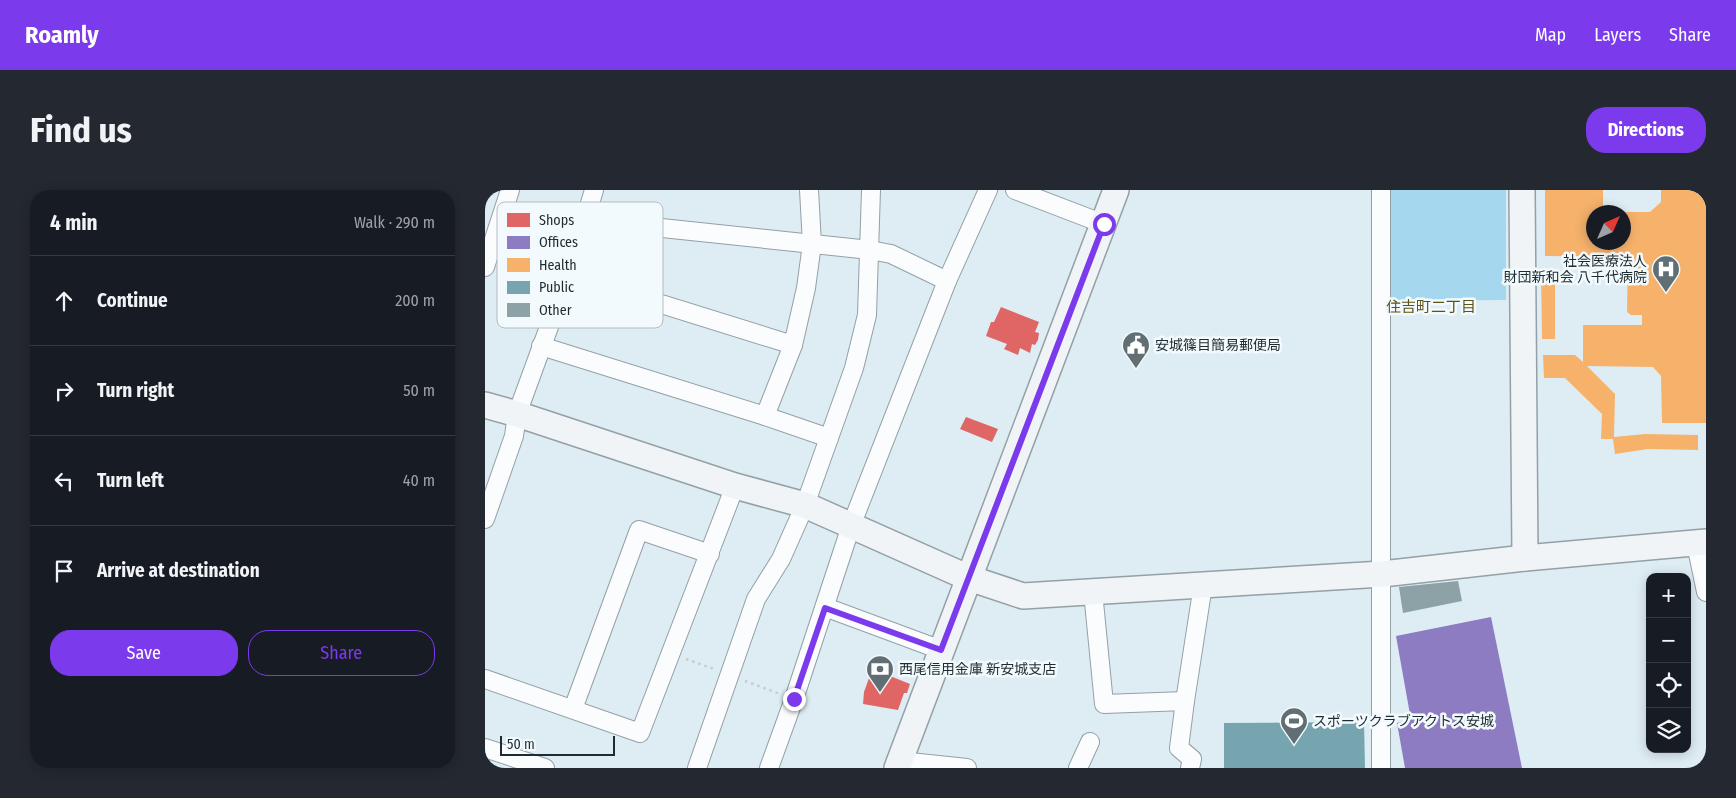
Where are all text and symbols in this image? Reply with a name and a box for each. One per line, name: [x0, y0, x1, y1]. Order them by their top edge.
text: Roamly: [25, 21, 99, 49]
text: Map: [1535, 24, 1566, 46]
text: Layers: [1594, 24, 1641, 46]
text: Share: [1669, 24, 1711, 46]
button: Directions: [1586, 107, 1706, 153]
text: Find us: [30, 109, 132, 151]
legend: [497, 202, 663, 328]
north arrow: [1586, 205, 1631, 250]
text: 4 min: [50, 210, 98, 236]
text: Shops: [539, 212, 574, 229]
text: Walk · 290 m: [354, 213, 435, 232]
route start: [1093, 213, 1116, 236]
text: Offices: [539, 234, 578, 251]
place label: 社会医療法人 財団新和会 八千代病院: [1504, 253, 1647, 286]
hospital icon: 社会医療法人 財団新和会 八千代病院: [1651, 254, 1681, 293]
text: Health: [539, 257, 577, 274]
text: Public: [539, 279, 574, 296]
icon: ahead: [50, 287, 78, 315]
text: Continue: [97, 289, 168, 312]
text: 200 m: [395, 291, 435, 310]
district label: 住吉町二丁目: [1386, 298, 1476, 316]
text: Other: [539, 302, 572, 319]
public building icon: 安城篠目簡易郵便局: [1121, 330, 1151, 369]
place label: 安城篠目簡易郵便局: [1155, 337, 1281, 354]
icon: right: [50, 377, 78, 405]
text: Turn right: [97, 379, 174, 402]
text: 50 m: [403, 381, 435, 400]
icon: left: [50, 467, 78, 495]
text: Turn left: [97, 469, 164, 492]
text: 40 m: [403, 471, 435, 490]
icon: arrive: [50, 557, 78, 585]
text: Arrive at destination: [97, 559, 260, 582]
map controls: [1646, 573, 1691, 753]
button: +: [1646, 573, 1691, 618]
button: −: [1646, 618, 1691, 663]
button: Save: [50, 630, 238, 676]
button: Share: [248, 630, 435, 676]
bank icon: 西尾信用金庫 新安城支店: [865, 654, 895, 693]
place label: 西尾信用金庫 新安城支店: [899, 661, 1056, 678]
button: locate: [1646, 663, 1691, 708]
route end: [783, 688, 806, 711]
sports icon: スポーツクラブアクトス安城: [1279, 706, 1309, 745]
button: layers: [1646, 708, 1691, 753]
place label: スポーツクラブアクトス安城: [1313, 713, 1494, 730]
scale bar: [500, 733, 615, 756]
text: 50 m: [507, 736, 535, 753]

